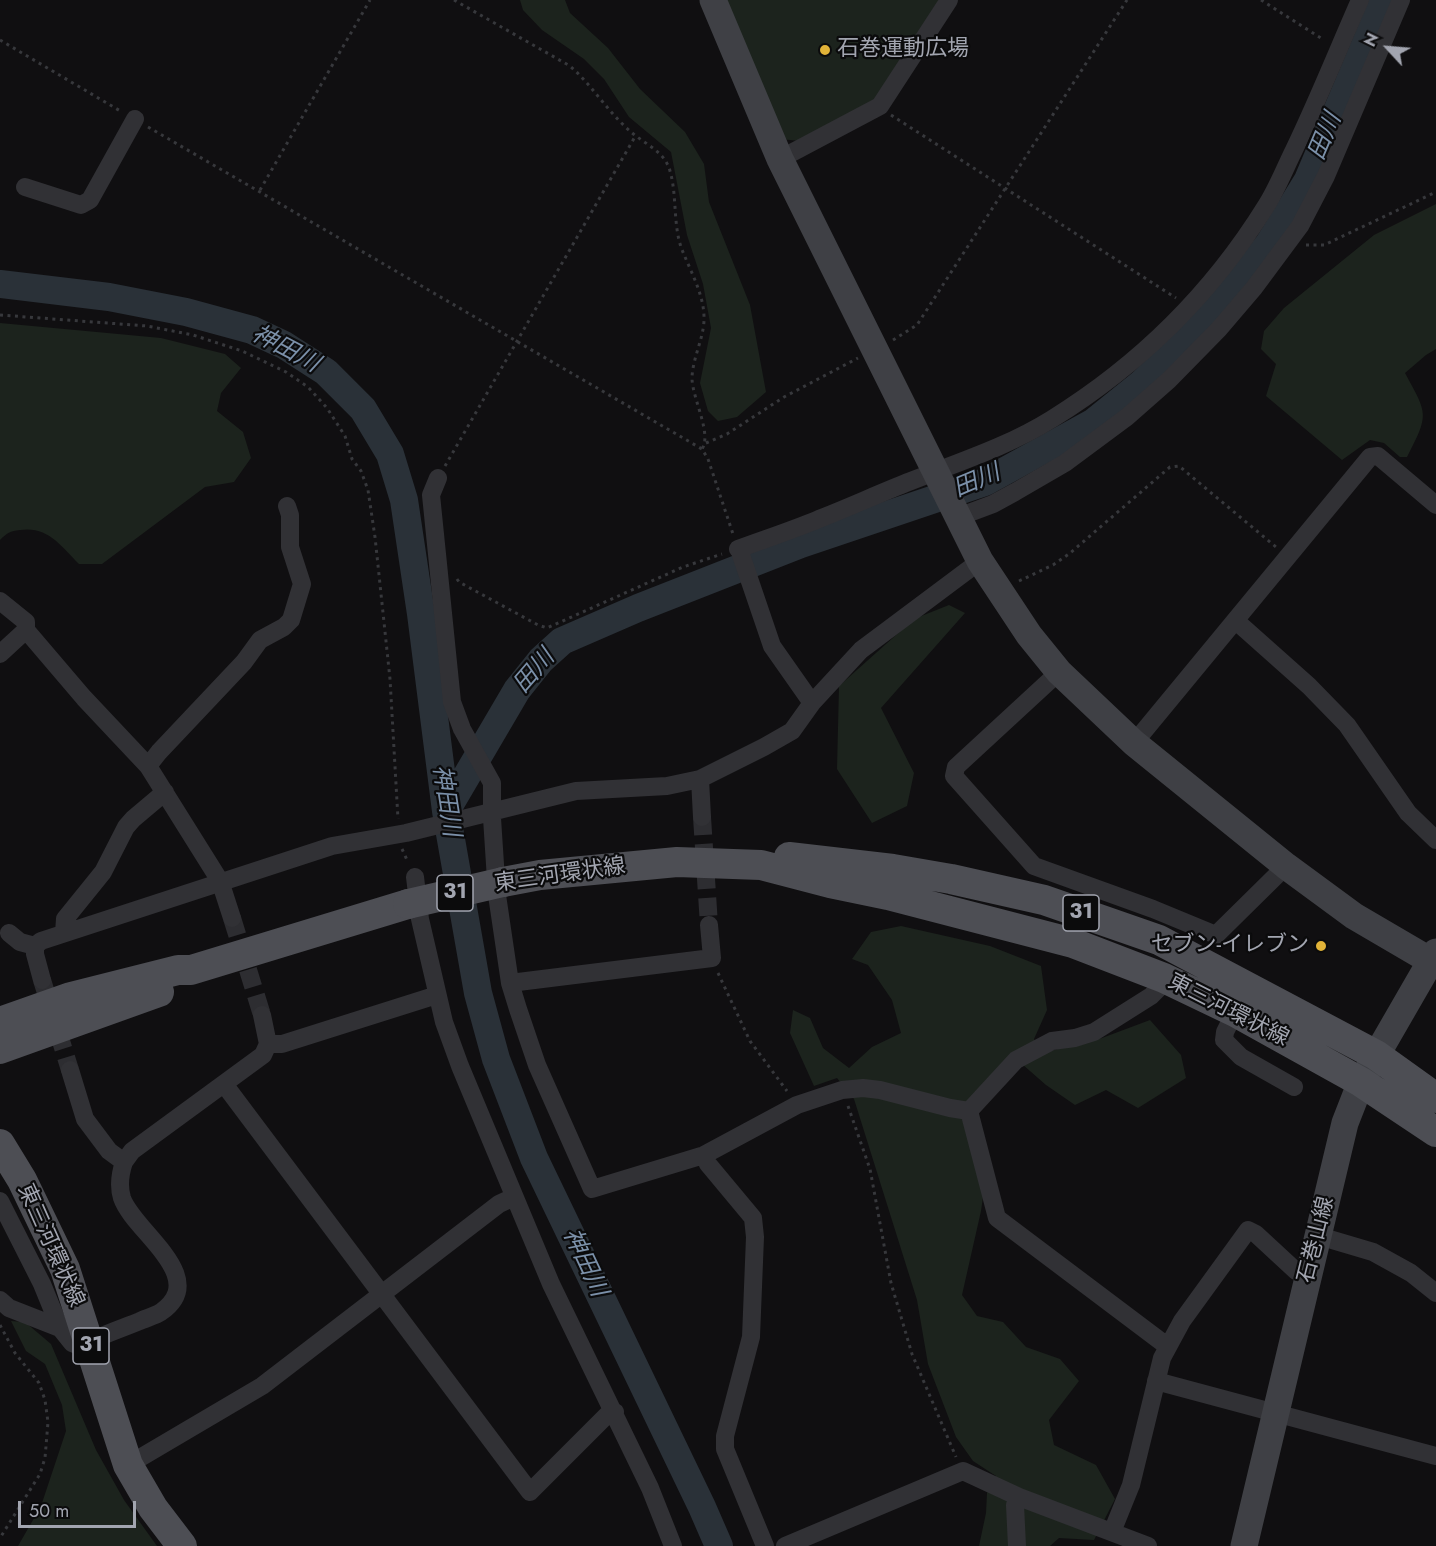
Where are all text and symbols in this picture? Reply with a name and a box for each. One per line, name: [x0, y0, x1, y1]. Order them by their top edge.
north arrow: [1358, 18, 1418, 78]
text: N: [1358, 29, 1384, 51]
place label: 石巻運動広場: [837, 37, 969, 63]
marker: 石巻運動広場: [818, 43, 832, 57]
water label: 田川: [1303, 109, 1349, 165]
water label: 神田川: [246, 320, 324, 380]
water label: 田川: [949, 459, 1005, 505]
water label: 田川: [508, 644, 562, 700]
water label: 神田川: [425, 763, 465, 839]
street label: 東三河環状線: [493, 854, 627, 898]
road number: 31: [437, 875, 473, 911]
road number: 31: [1063, 895, 1099, 931]
place label: セブン-イレブン: [1150, 933, 1309, 959]
marker: セブン-イレブン: [1314, 939, 1328, 953]
street label: 東三河環状線: [1163, 969, 1293, 1053]
street label: 東三河環状線: [11, 1180, 89, 1312]
street label: 石巻山線: [1294, 1194, 1340, 1286]
water label: 神田川: [556, 1224, 612, 1302]
road number: 31: [73, 1328, 109, 1364]
scale bar: [21, 1489, 140, 1527]
text: 50 m: [29, 1498, 69, 1524]

